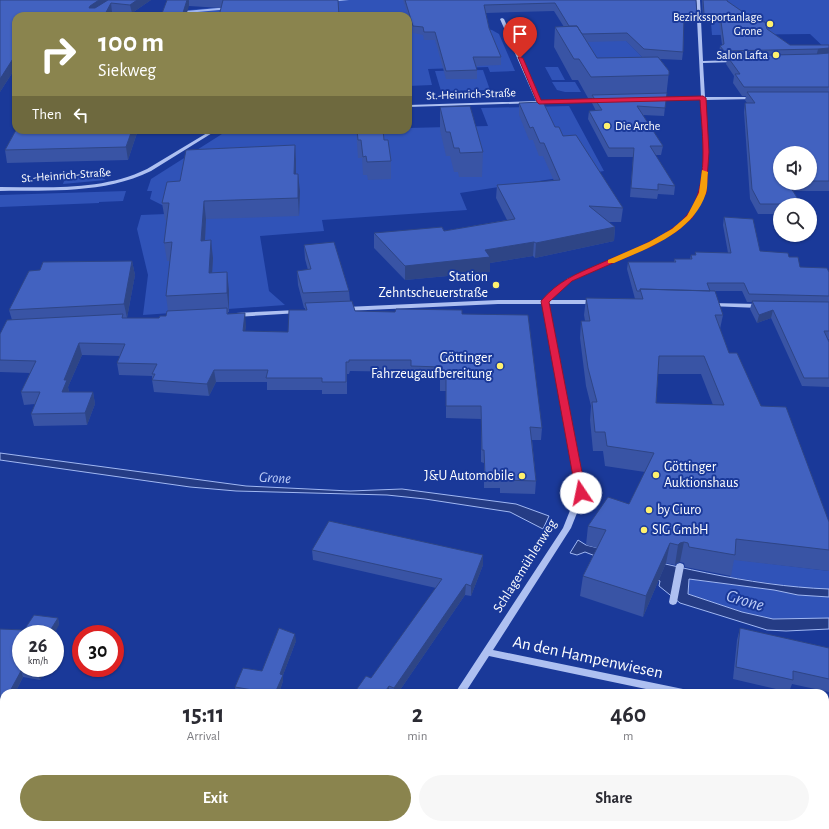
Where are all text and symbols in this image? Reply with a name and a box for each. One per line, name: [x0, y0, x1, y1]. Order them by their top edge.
place label: Bezirkssportanlage Grone: [673, 11, 762, 37]
pin: [503, 17, 537, 58]
marker: Bezirkssportanlage Grone: [765, 19, 775, 29]
icon: arrive: [509, 23, 531, 45]
icon: right: [32, 28, 84, 80]
text: 100 m: [98, 29, 164, 57]
place label: Salon Lafta: [717, 49, 768, 61]
marker: Salon Lafta: [771, 50, 781, 60]
text: Siekweg: [98, 62, 156, 80]
street label: St.-Heinrich-Straße: [426, 86, 516, 102]
icon: left: [70, 104, 92, 126]
text: Then: [32, 107, 62, 122]
place label: Die Arche: [615, 120, 660, 132]
marker: Die Arche: [602, 121, 612, 131]
map controls: [773, 146, 817, 242]
button: sound: [773, 146, 817, 190]
street label: St.-Heinrich-Straße: [21, 166, 111, 184]
button: search: [773, 198, 817, 242]
place label: Station Zehntscheuerstraße: [379, 270, 488, 300]
marker: Station Zehntscheuerstraße: [491, 280, 501, 290]
place label: Göttinger Fahrzeugaufbereitung: [371, 351, 492, 381]
marker: Göttinger Fahrzeugaufbereitung: [495, 361, 505, 371]
place label: Göttinger Auktionshaus: [664, 460, 738, 490]
place label: J&U Automobile: [424, 469, 514, 483]
water label: Grone: [259, 470, 292, 486]
marker: Göttinger Auktionshaus: [651, 470, 661, 480]
marker: J&U Automobile: [517, 471, 527, 481]
position arrow: [560, 472, 602, 514]
place label: by Ciuro: [657, 503, 701, 517]
marker: by Ciuro: [644, 505, 654, 515]
street label: Schlagemühlenweg: [491, 517, 559, 615]
place label: SIG GmbH: [652, 523, 709, 537]
marker: SIG GmbH: [639, 525, 649, 535]
water label: Grone: [724, 587, 766, 615]
speed limit sign: 30: [72, 625, 124, 677]
street label: An den Hampenwiesen: [511, 633, 665, 681]
text: 26: [28, 636, 48, 656]
text: km/h: [28, 656, 48, 666]
text: 15:11: [183, 703, 224, 727]
text: 2: [412, 703, 423, 727]
text: 460: [610, 703, 646, 727]
text: Arrival: [187, 730, 220, 743]
text: min: [407, 730, 427, 743]
text: m: [623, 730, 633, 743]
button: Exit: [20, 775, 411, 821]
button: Share: [419, 775, 809, 821]

